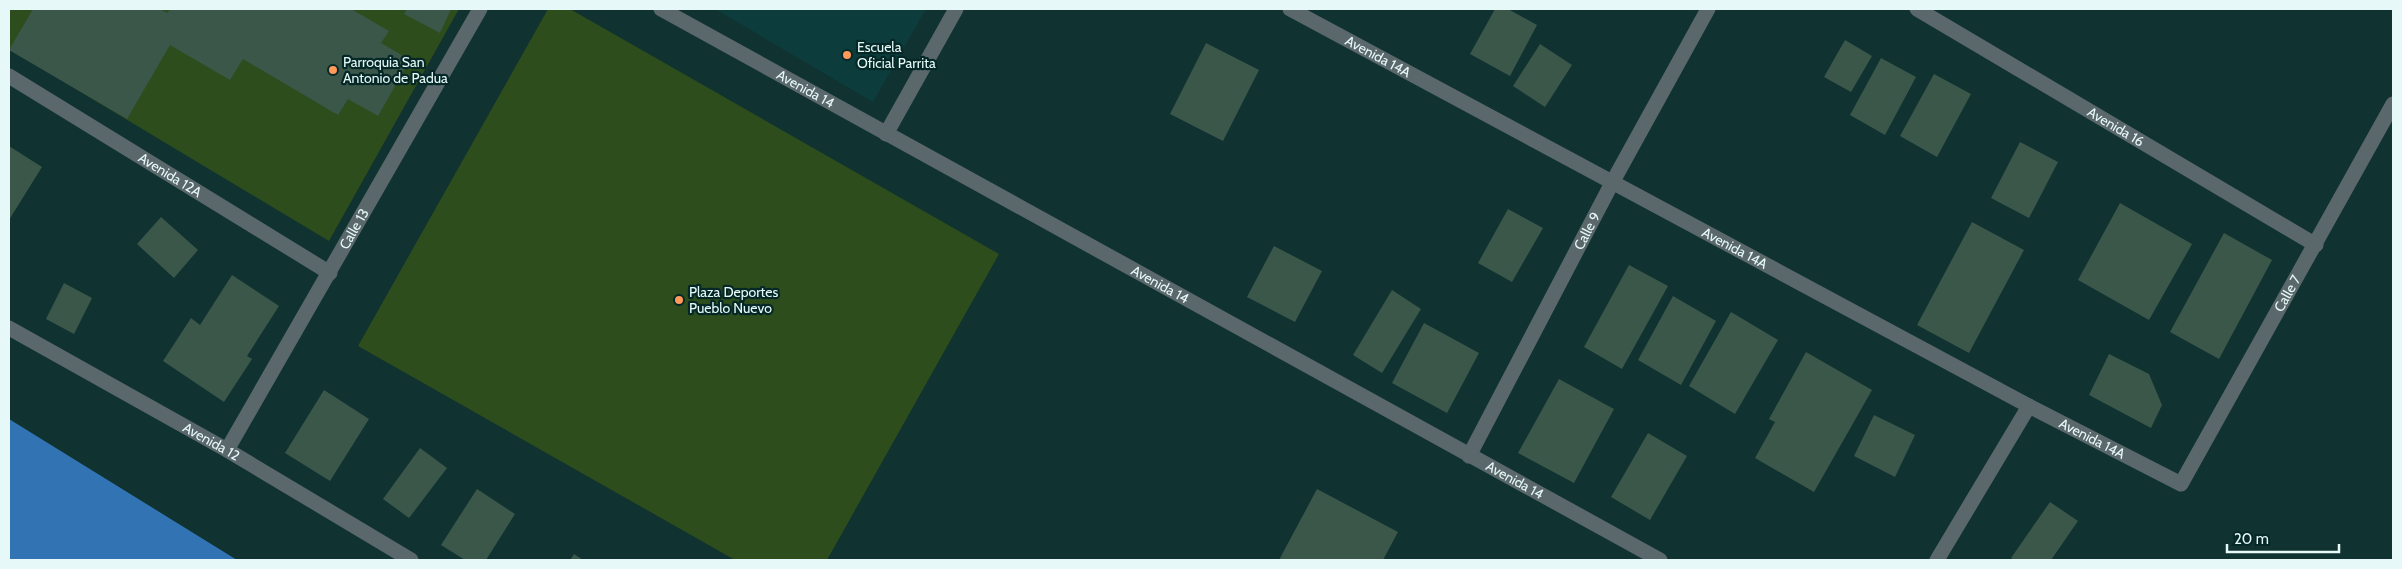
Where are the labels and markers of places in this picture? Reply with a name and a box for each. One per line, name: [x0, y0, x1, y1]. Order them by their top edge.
place label: Escuela Oficial Parrita: [857, 38, 936, 72]
marker: Escuela Oficial Parrita: [841, 49, 853, 61]
place label: Parroquia San Antonio de Padua: [343, 53, 448, 87]
marker: Parroquia San Antonio de Padua: [327, 64, 339, 76]
place label: Plaza Deportes Pueblo Nuevo: [689, 283, 778, 317]
marker: Plaza Deportes Pueblo Nuevo: [673, 294, 685, 306]

